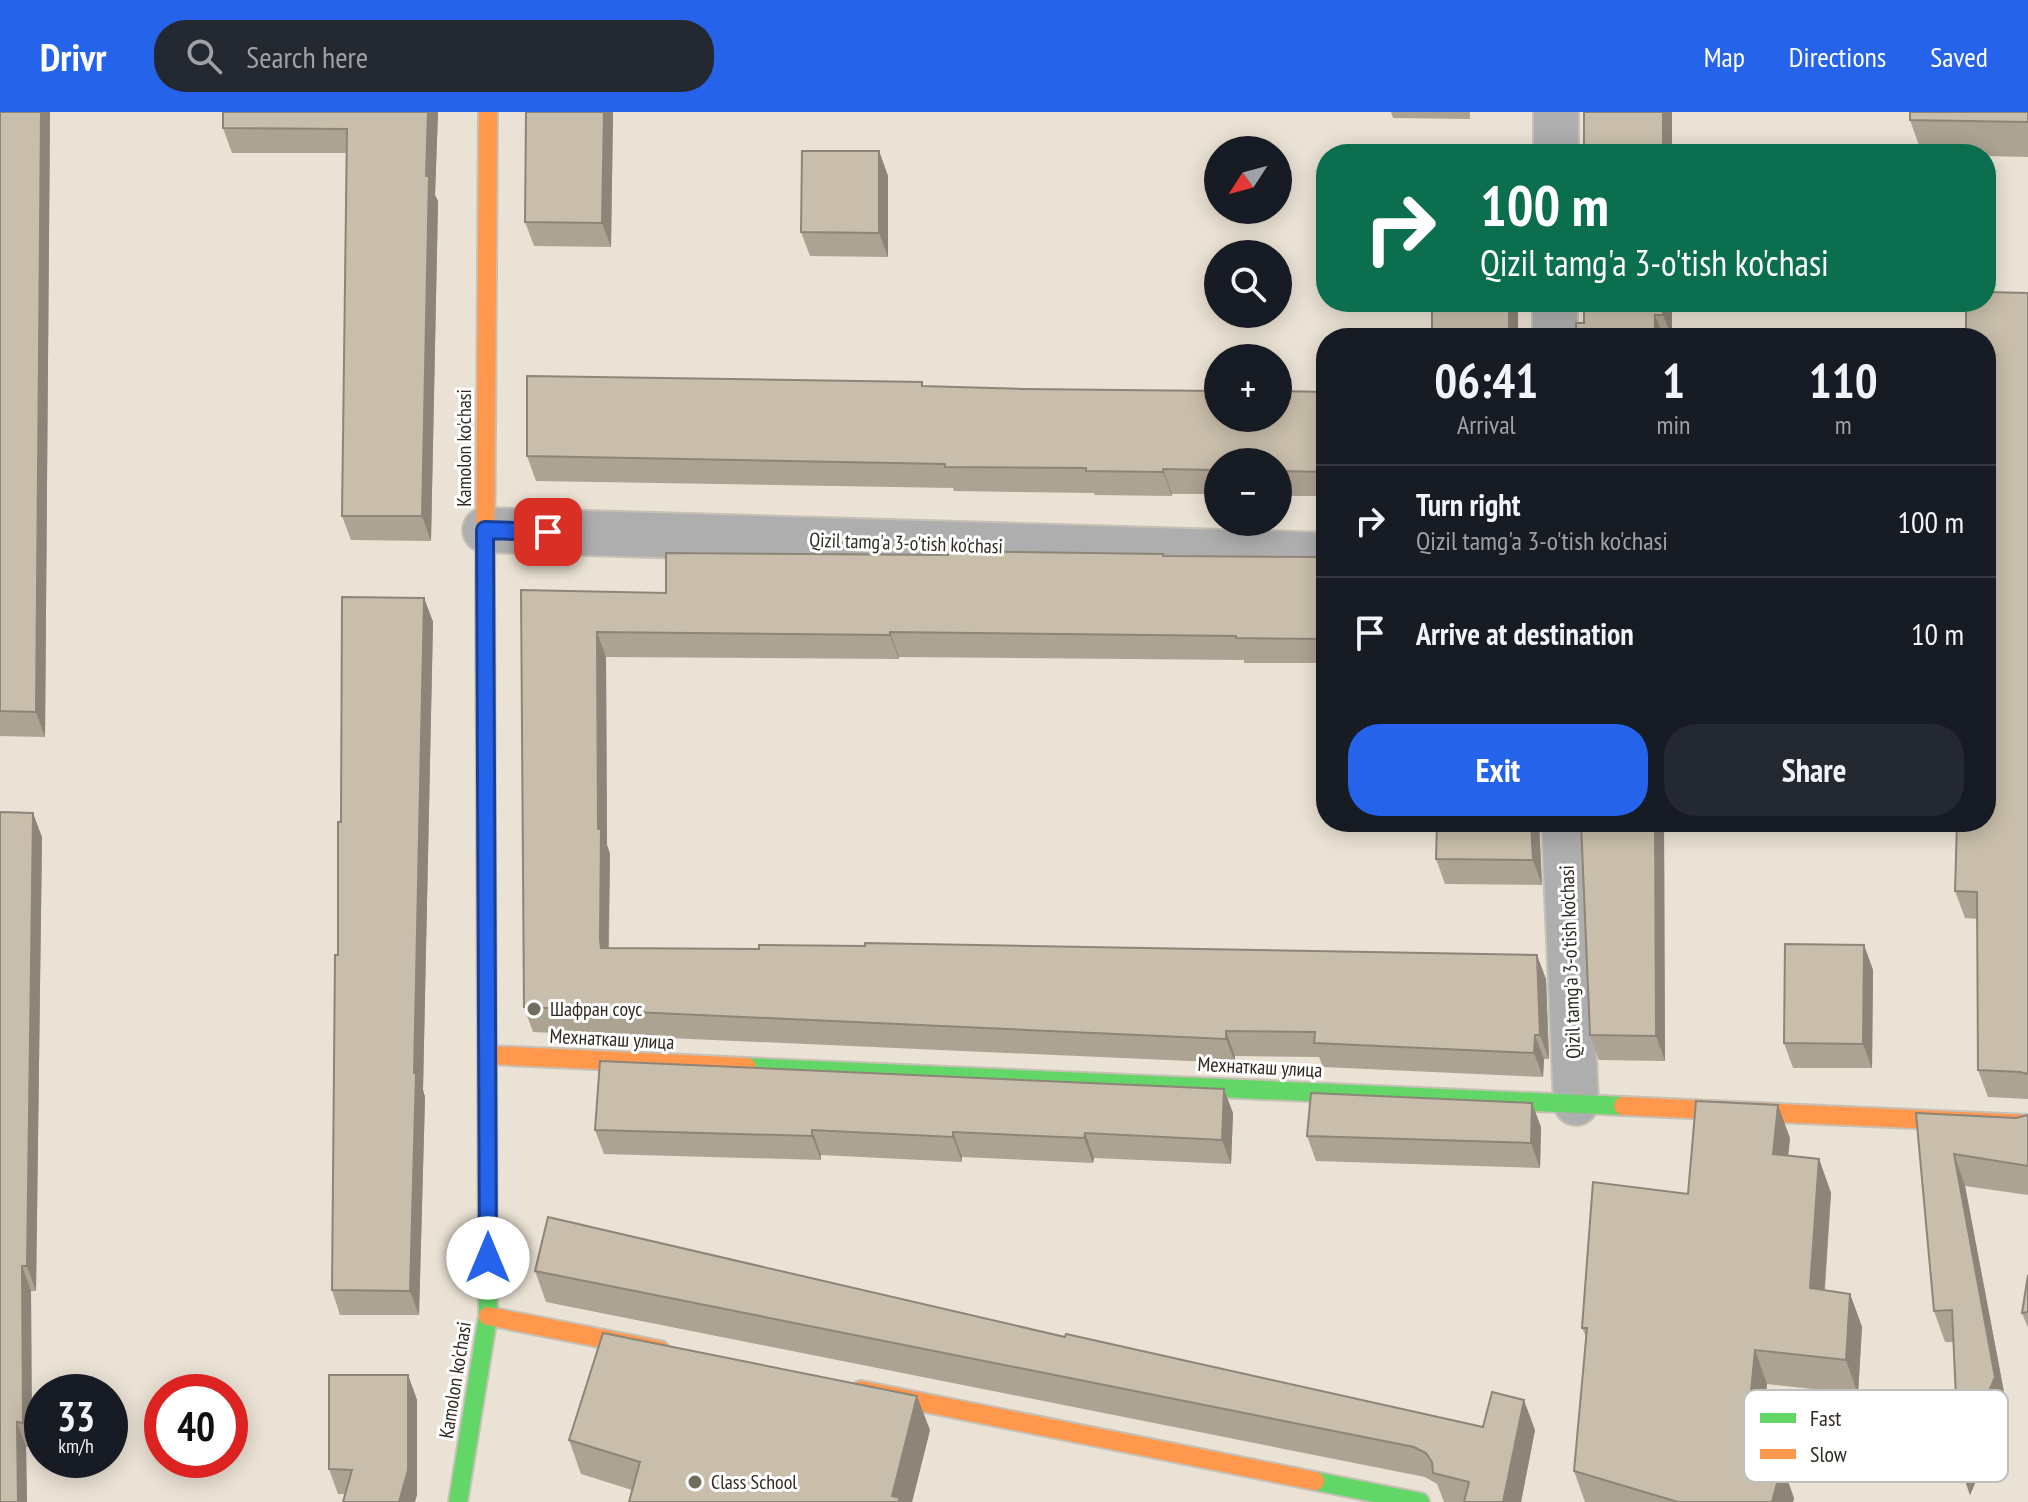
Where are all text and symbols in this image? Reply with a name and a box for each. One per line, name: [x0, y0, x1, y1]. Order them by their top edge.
search box: [154, 20, 714, 92]
text: Drivr: [40, 32, 106, 81]
icon: search: [182, 34, 226, 78]
text: Search here: [246, 37, 368, 76]
text: Map: [1704, 38, 1745, 75]
text: Directions: [1789, 38, 1886, 75]
text: Saved: [1930, 38, 1988, 75]
north arrow: [1204, 136, 1292, 224]
map controls: [1204, 136, 1292, 536]
text: 100 m: [1480, 169, 1609, 241]
icon: right: [1348, 176, 1452, 280]
text: Qizil tamg'a 3-o'tish ko'chasi: [1480, 239, 1829, 286]
button: search: [1204, 240, 1292, 328]
button: +: [1204, 344, 1292, 432]
text: 06:41: [1434, 349, 1538, 411]
text: 1: [1662, 349, 1685, 411]
text: 110: [1809, 349, 1878, 411]
street label: Kamolon ko'chasi: [451, 389, 477, 507]
text: Arrival: [1457, 408, 1516, 441]
text: min: [1656, 408, 1690, 441]
text: m: [1835, 408, 1852, 441]
button: −: [1204, 448, 1292, 536]
text: Turn right: [1416, 485, 1520, 524]
pin: [514, 498, 582, 566]
icon: right: [1348, 499, 1392, 543]
text: 100 m: [1898, 502, 1964, 541]
icon: arrive: [526, 510, 570, 554]
text: Qizil tamg'a 3-o'tish ko'chasi: [1416, 524, 1668, 557]
street label: Qizil tamg'a 3-o'tish ko'chasi: [809, 527, 1003, 559]
icon: arrive: [1348, 611, 1392, 655]
text: Arrive at destination: [1416, 614, 1634, 653]
text: 10 m: [1911, 614, 1964, 653]
button: Exit: [1348, 724, 1648, 816]
button: Share: [1664, 724, 1964, 816]
street label: Qizil tamg'a 3-o'tish ko'chasi: [1554, 865, 1586, 1059]
place label: Шафран соус: [550, 996, 642, 1022]
marker: Шафран соус: [525, 1000, 543, 1018]
street label: Мехнаткаш улица: [549, 1023, 675, 1055]
street label: Мехнаткаш улица: [1197, 1051, 1323, 1083]
position arrow: [446, 1216, 530, 1300]
street label: Kamolon ko'chasi: [433, 1320, 477, 1440]
speed limit sign: 40: [144, 1374, 248, 1478]
text: 33: [57, 1390, 95, 1442]
legend: [1744, 1390, 2008, 1482]
text: Fast: [1810, 1404, 1841, 1432]
text: km/h: [58, 1433, 94, 1459]
text: Slow: [1810, 1440, 1847, 1468]
place label: Class School: [711, 1469, 797, 1495]
marker: Class School: [686, 1473, 704, 1491]

